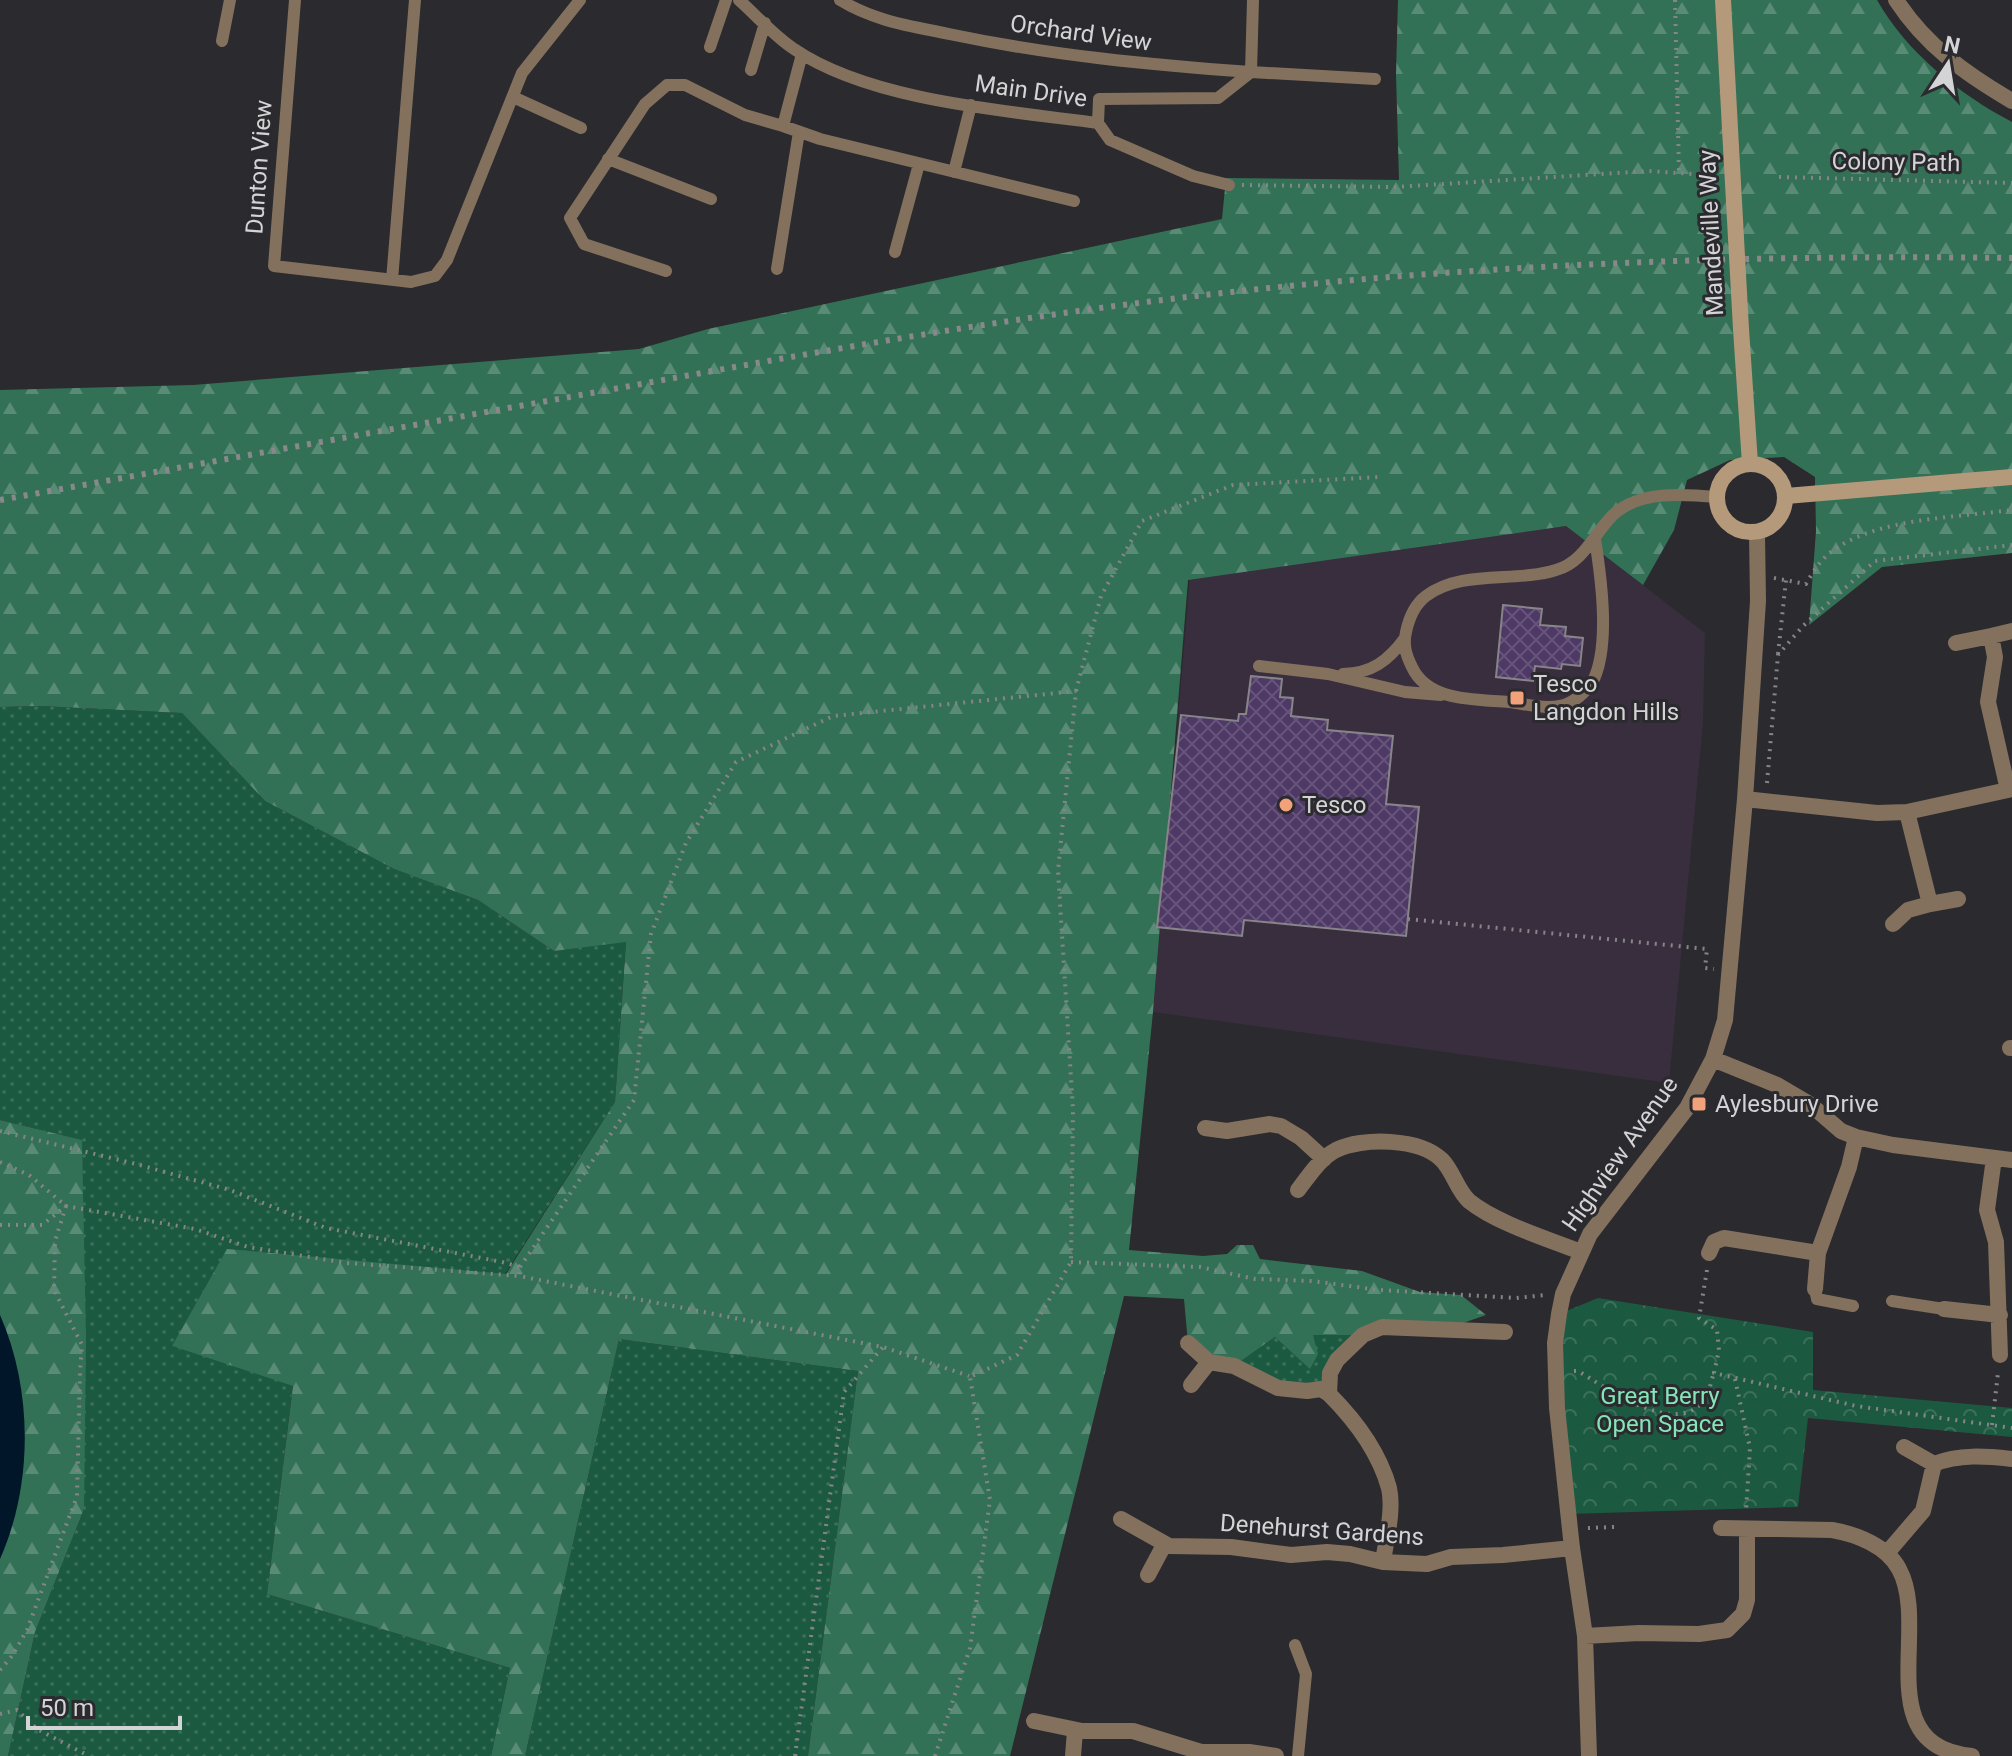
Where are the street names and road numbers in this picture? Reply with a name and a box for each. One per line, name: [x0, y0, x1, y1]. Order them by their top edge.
street label: Orchard View: [1008, 9, 1154, 57]
street label: Main Drive: [973, 69, 1089, 113]
street label: Dunton View: [240, 99, 278, 235]
street label: Colony Path: [1831, 147, 1961, 177]
street label: Mandeville Way: [1693, 149, 1729, 317]
street label: Highview Avenue: [1556, 1071, 1684, 1237]
street label: Denehurst Gardens: [1219, 1509, 1425, 1551]

